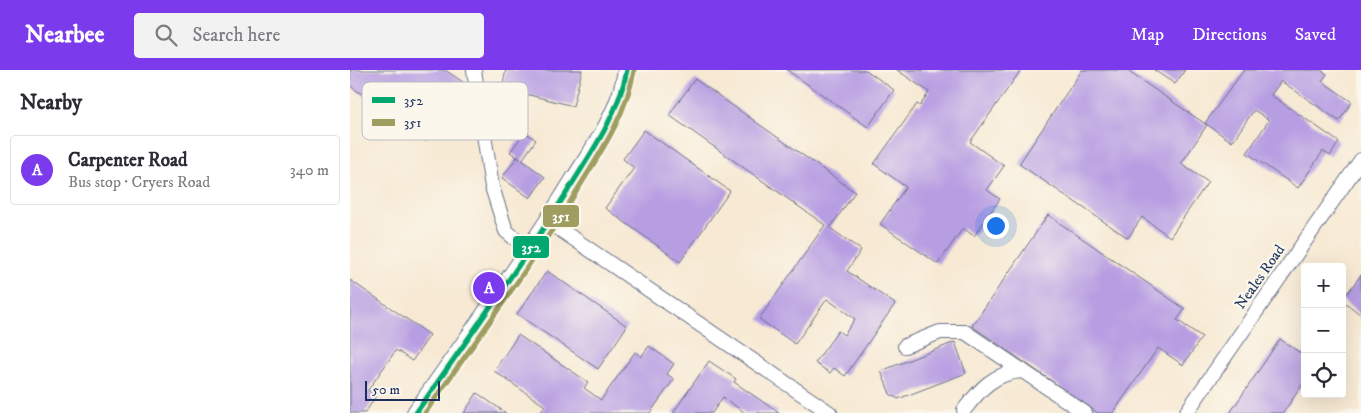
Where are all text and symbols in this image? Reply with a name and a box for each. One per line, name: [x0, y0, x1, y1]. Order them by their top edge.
search box: [134, 13, 484, 58]
text: Nearbee: [25, 20, 104, 50]
icon: search: [152, 21, 180, 49]
text: Search here: [192, 24, 280, 47]
text: Map: [1131, 24, 1164, 46]
text: Directions: [1192, 24, 1267, 46]
text: Saved: [1295, 24, 1336, 46]
legend: [362, 82, 528, 140]
text: Nearby: [20, 90, 82, 116]
text: 352: [404, 92, 423, 110]
text: 351: [404, 114, 421, 132]
text: Carpenter Road: [68, 149, 187, 172]
text: A: [32, 160, 42, 180]
text: 340 m: [290, 160, 329, 180]
text: Bus stop · Cryers Road: [68, 172, 210, 192]
line badge: 351: [542, 204, 580, 228]
text: 351: [552, 208, 570, 226]
your location: [983, 213, 1009, 239]
line badge: 352: [512, 235, 550, 259]
text: 352: [521, 239, 542, 257]
street label: Neales Road: [1231, 241, 1289, 313]
map controls: [1301, 263, 1346, 398]
button: +: [1301, 263, 1346, 308]
pin: A: [473, 269, 505, 307]
button: −: [1301, 308, 1346, 353]
button: locate: [1301, 353, 1346, 398]
scale bar: [365, 378, 440, 401]
text: 50 m: [372, 381, 400, 399]

